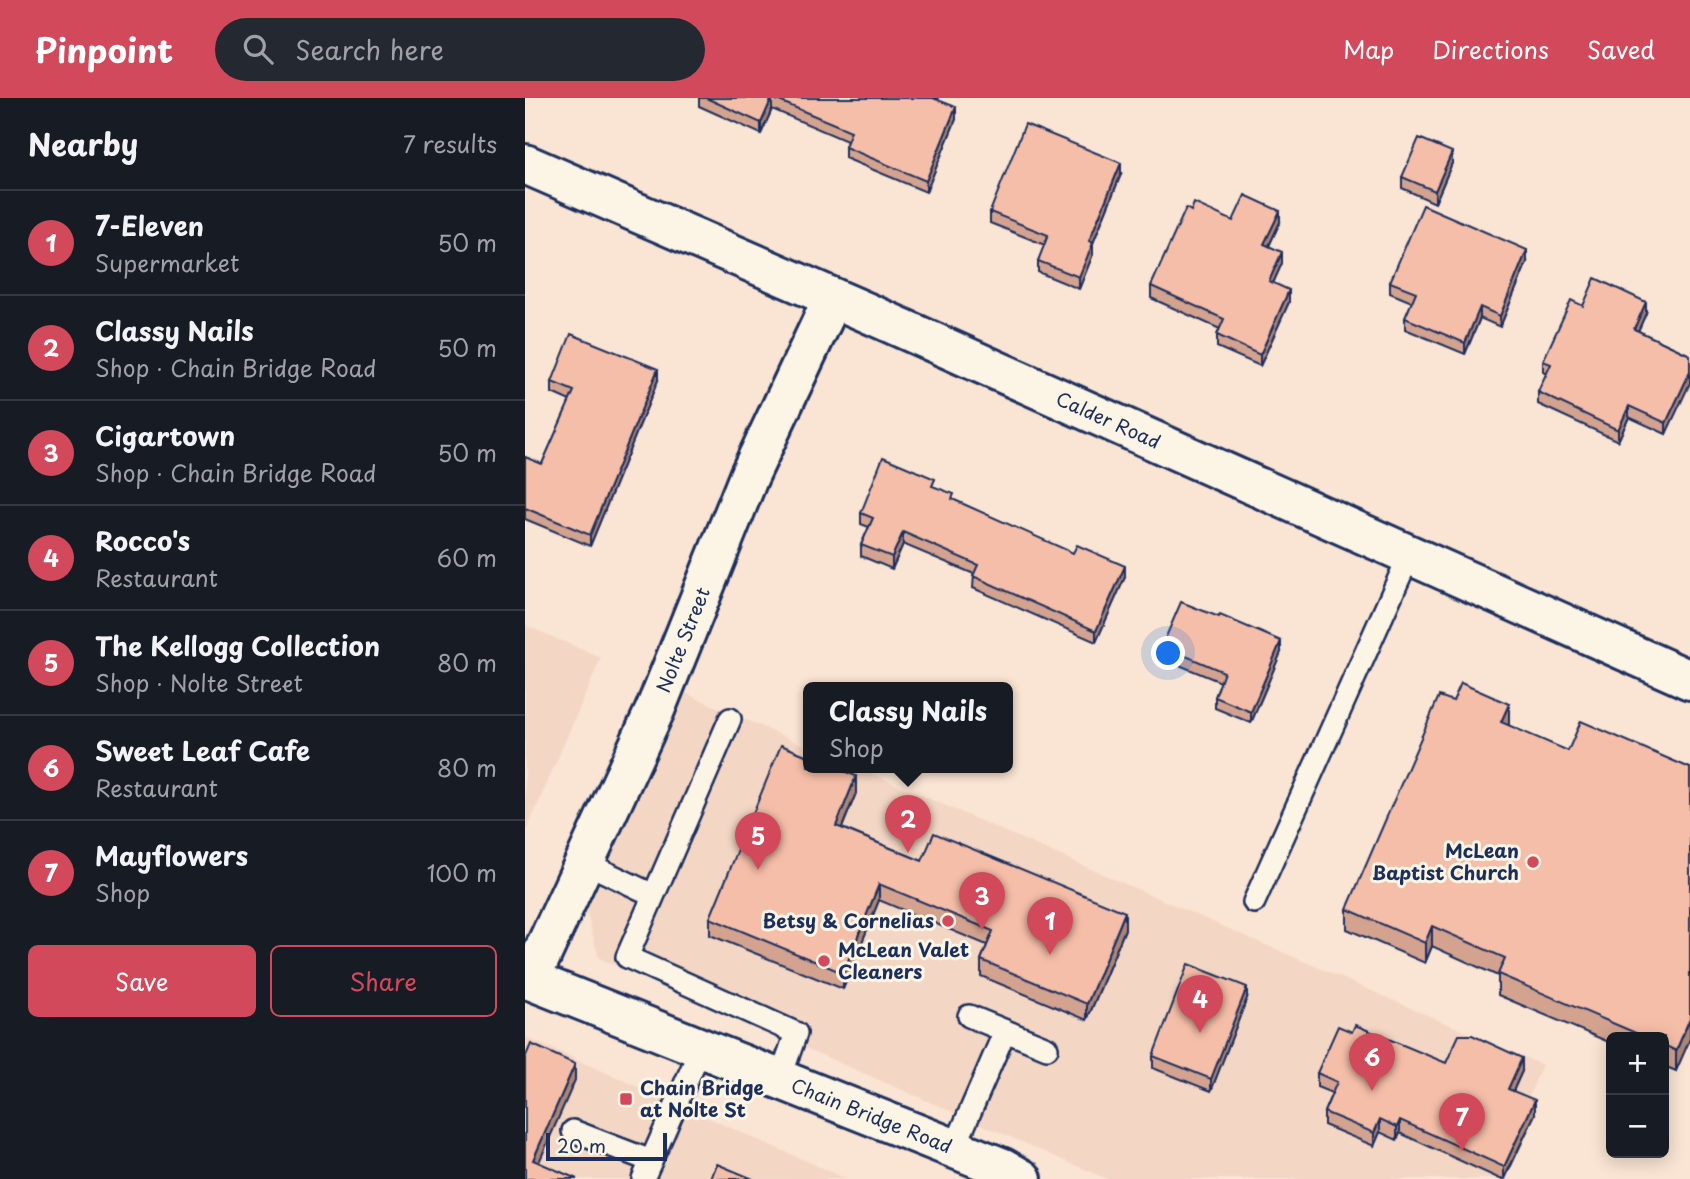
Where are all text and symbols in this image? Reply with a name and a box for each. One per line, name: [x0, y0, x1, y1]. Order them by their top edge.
search box: [215, 18, 705, 81]
text: Pinpoint: [35, 24, 173, 74]
icon: search: [239, 30, 277, 68]
text: Search here: [295, 30, 444, 69]
text: Map: [1343, 31, 1394, 67]
text: Directions: [1432, 31, 1549, 67]
text: Saved: [1587, 31, 1655, 67]
text: Nearby: [28, 121, 138, 166]
text: 7 results: [403, 126, 497, 161]
text: 7-Eleven: [95, 206, 204, 245]
text: 1: [46, 225, 57, 260]
text: 50 m: [437, 225, 497, 260]
text: Supermarket: [95, 245, 239, 280]
text: Classy Nails: [95, 311, 254, 350]
text: 2: [43, 330, 59, 365]
text: 50 m: [437, 330, 497, 365]
text: Shop · Chain Bridge Road: [95, 350, 377, 385]
street label: Calder Road: [1052, 384, 1165, 455]
text: Cigartown: [95, 416, 235, 455]
text: 3: [43, 435, 59, 470]
text: 50 m: [437, 435, 497, 470]
text: Shop · Chain Bridge Road: [95, 455, 377, 490]
text: Rocco's: [95, 521, 190, 560]
text: 4: [43, 540, 59, 575]
text: 60 m: [437, 540, 497, 575]
text: Restaurant: [95, 560, 218, 595]
street label: Nolte Street: [648, 582, 716, 696]
text: The Kellogg Collection: [95, 626, 380, 665]
your location: [1151, 636, 1185, 670]
text: 5: [44, 645, 58, 680]
text: 80 m: [437, 645, 497, 680]
text: Shop · Nolte Street: [95, 665, 303, 700]
popup: [803, 682, 1013, 773]
text: Classy Nails: [829, 691, 987, 730]
text: Shop: [829, 730, 884, 765]
text: Sweet Leaf Cafe: [95, 731, 310, 770]
text: 6: [43, 750, 59, 785]
text: 80 m: [437, 750, 497, 785]
text: Restaurant: [95, 770, 218, 805]
pin: 2: [885, 795, 931, 853]
pin: 5: [735, 812, 781, 870]
text: Mayflowers: [95, 836, 248, 875]
place label: McLean Baptist Church: [1372, 836, 1519, 886]
marker: McLean Baptist Church: [1525, 854, 1541, 870]
text: 7: [44, 855, 58, 890]
text: 100 m: [427, 855, 497, 890]
pin: 3: [959, 872, 1005, 930]
text: Shop: [95, 875, 150, 910]
pin: 1: [1027, 897, 1073, 955]
place label: Betsy & Cornelias: [763, 906, 934, 934]
marker: Betsy & Cornelias: [940, 913, 956, 929]
place label: McLean Valet Cleaners: [838, 935, 969, 985]
button: Save: [28, 945, 256, 1017]
button: Share: [270, 945, 497, 1017]
marker: McLean Valet Cleaners: [816, 953, 832, 969]
pin: 4: [1177, 975, 1223, 1033]
map controls: [1606, 1032, 1669, 1158]
button: +: [1606, 1032, 1669, 1095]
pin: 6: [1349, 1033, 1395, 1091]
street label: Chain Bridge Road: [787, 1070, 957, 1159]
place label: Chain Bridge at Nolte St: [640, 1073, 764, 1123]
marker: Chain Bridge at Nolte St: [618, 1091, 634, 1107]
pin: 7: [1439, 1093, 1485, 1151]
button: −: [1606, 1095, 1669, 1158]
scale bar: [546, 1130, 667, 1162]
text: 20 m: [557, 1131, 606, 1159]

